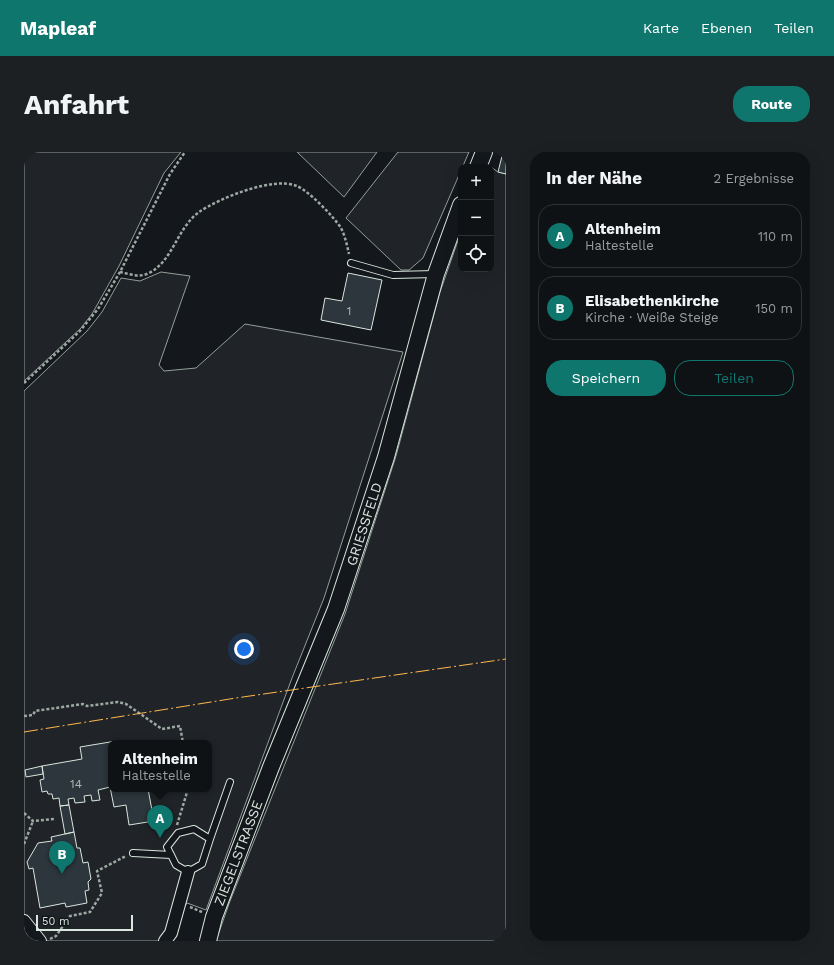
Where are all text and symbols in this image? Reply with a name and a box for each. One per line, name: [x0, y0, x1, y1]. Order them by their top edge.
text: Mapleaf: [20, 17, 96, 40]
text: Karte: [643, 20, 679, 36]
text: Ebenen: [701, 20, 752, 36]
text: Teilen: [774, 20, 814, 36]
button: Route: [733, 86, 810, 122]
text: Anfahrt: [24, 88, 129, 121]
map controls: [458, 164, 494, 272]
button: +: [458, 164, 494, 200]
text: In der Nähe: [546, 168, 642, 188]
text: 2 Ergebnisse: [713, 171, 794, 186]
button: −: [458, 200, 494, 236]
text: Altenheim: [585, 220, 661, 238]
text: A: [556, 229, 564, 244]
text: 110 m: [758, 229, 793, 244]
button: locate: [458, 236, 494, 272]
text: Haltestelle: [585, 238, 654, 253]
text: Elisabethenkirche: [585, 292, 719, 310]
text: B: [556, 301, 564, 316]
text: 150 m: [755, 301, 793, 316]
house number: 1: [347, 304, 351, 318]
text: Kirche · Weiße Steige: [585, 310, 719, 325]
button: Speichern: [546, 360, 666, 396]
button: Teilen: [674, 360, 794, 396]
street label: GRIESSFELD: [343, 480, 385, 568]
your location: [234, 639, 254, 659]
popup: [108, 740, 212, 792]
text: Altenheim: [122, 750, 198, 768]
text: Haltestelle: [122, 768, 191, 783]
house number: 14: [70, 777, 82, 791]
street label: ZIEGELSTRASSE: [211, 798, 265, 908]
pin: A: [147, 805, 173, 838]
pin: B: [49, 841, 75, 874]
scale bar: [36, 913, 133, 932]
text: 50 m: [42, 915, 69, 928]

